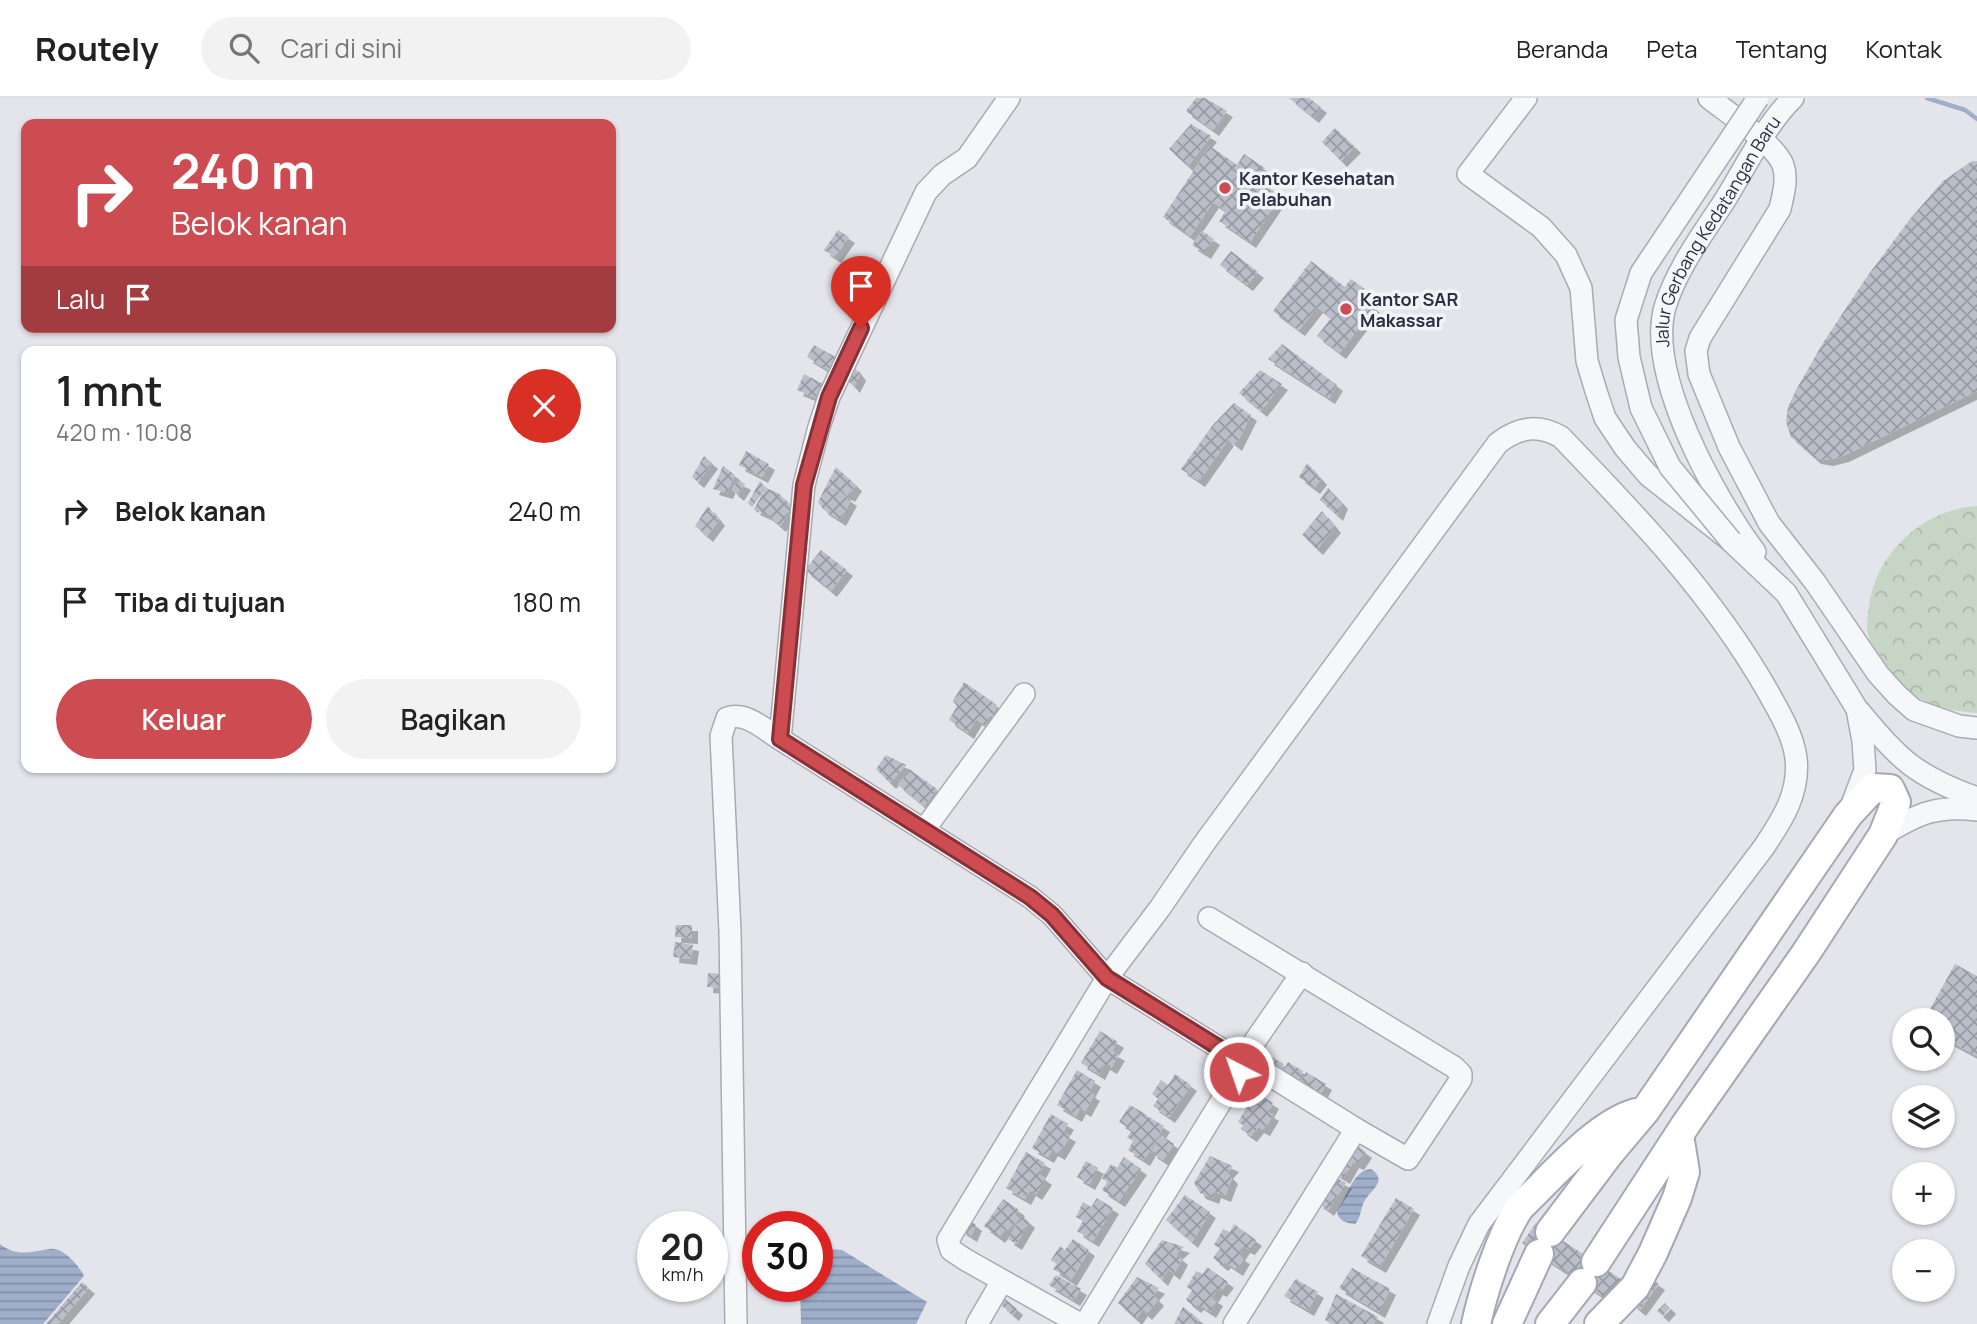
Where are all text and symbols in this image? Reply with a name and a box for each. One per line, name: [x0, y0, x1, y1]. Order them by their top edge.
search box: [201, 17, 691, 80]
text: Routely: [35, 26, 159, 71]
icon: search: [225, 29, 263, 67]
text: Cari di sini: [281, 30, 402, 66]
text: Beranda: [1516, 32, 1608, 65]
text: Peta: [1646, 32, 1698, 65]
text: Tentang: [1736, 32, 1827, 65]
text: Kontak: [1865, 32, 1942, 65]
street label: Jalur Gerbang Kedatangan Baru: [1650, 110, 1786, 348]
text: 240 m: [171, 137, 315, 204]
icon: right: [56, 147, 147, 238]
place label: Kantor Kesehatan Pelabuhan: [1239, 166, 1395, 211]
marker: Kantor Kesehatan Pelabuhan: [1217, 180, 1233, 196]
text: Belok kanan: [171, 201, 347, 245]
pin: [831, 256, 891, 328]
icon: arrive: [842, 267, 880, 305]
icon: arrive: [119, 280, 157, 318]
text: Lalu: [56, 281, 105, 317]
place label: Kantor SAR Makassar: [1360, 287, 1458, 332]
marker: Kantor SAR Makassar: [1338, 301, 1354, 317]
text: 1 mnt: [56, 361, 163, 419]
button: close: [507, 369, 581, 443]
text: 420 m · 10:08: [56, 416, 192, 448]
icon: right: [56, 492, 94, 530]
text: Belok kanan: [115, 493, 266, 529]
text: 240 m: [508, 493, 581, 529]
icon: arrive: [56, 583, 94, 621]
text: Tiba di tujuan: [115, 584, 285, 620]
text: 180 m: [513, 584, 581, 620]
button: Keluar: [56, 679, 312, 759]
button: Bagikan: [326, 679, 581, 759]
map controls: [1892, 1008, 1955, 1302]
button: search: [1892, 1008, 1955, 1071]
position arrow: [1202, 1035, 1276, 1109]
button: layers: [1892, 1085, 1955, 1148]
button: +: [1892, 1162, 1955, 1225]
speed limit sign: 30: [742, 1211, 833, 1302]
text: 20: [661, 1223, 704, 1271]
button: −: [1892, 1239, 1955, 1302]
text: km/h: [662, 1262, 703, 1286]

